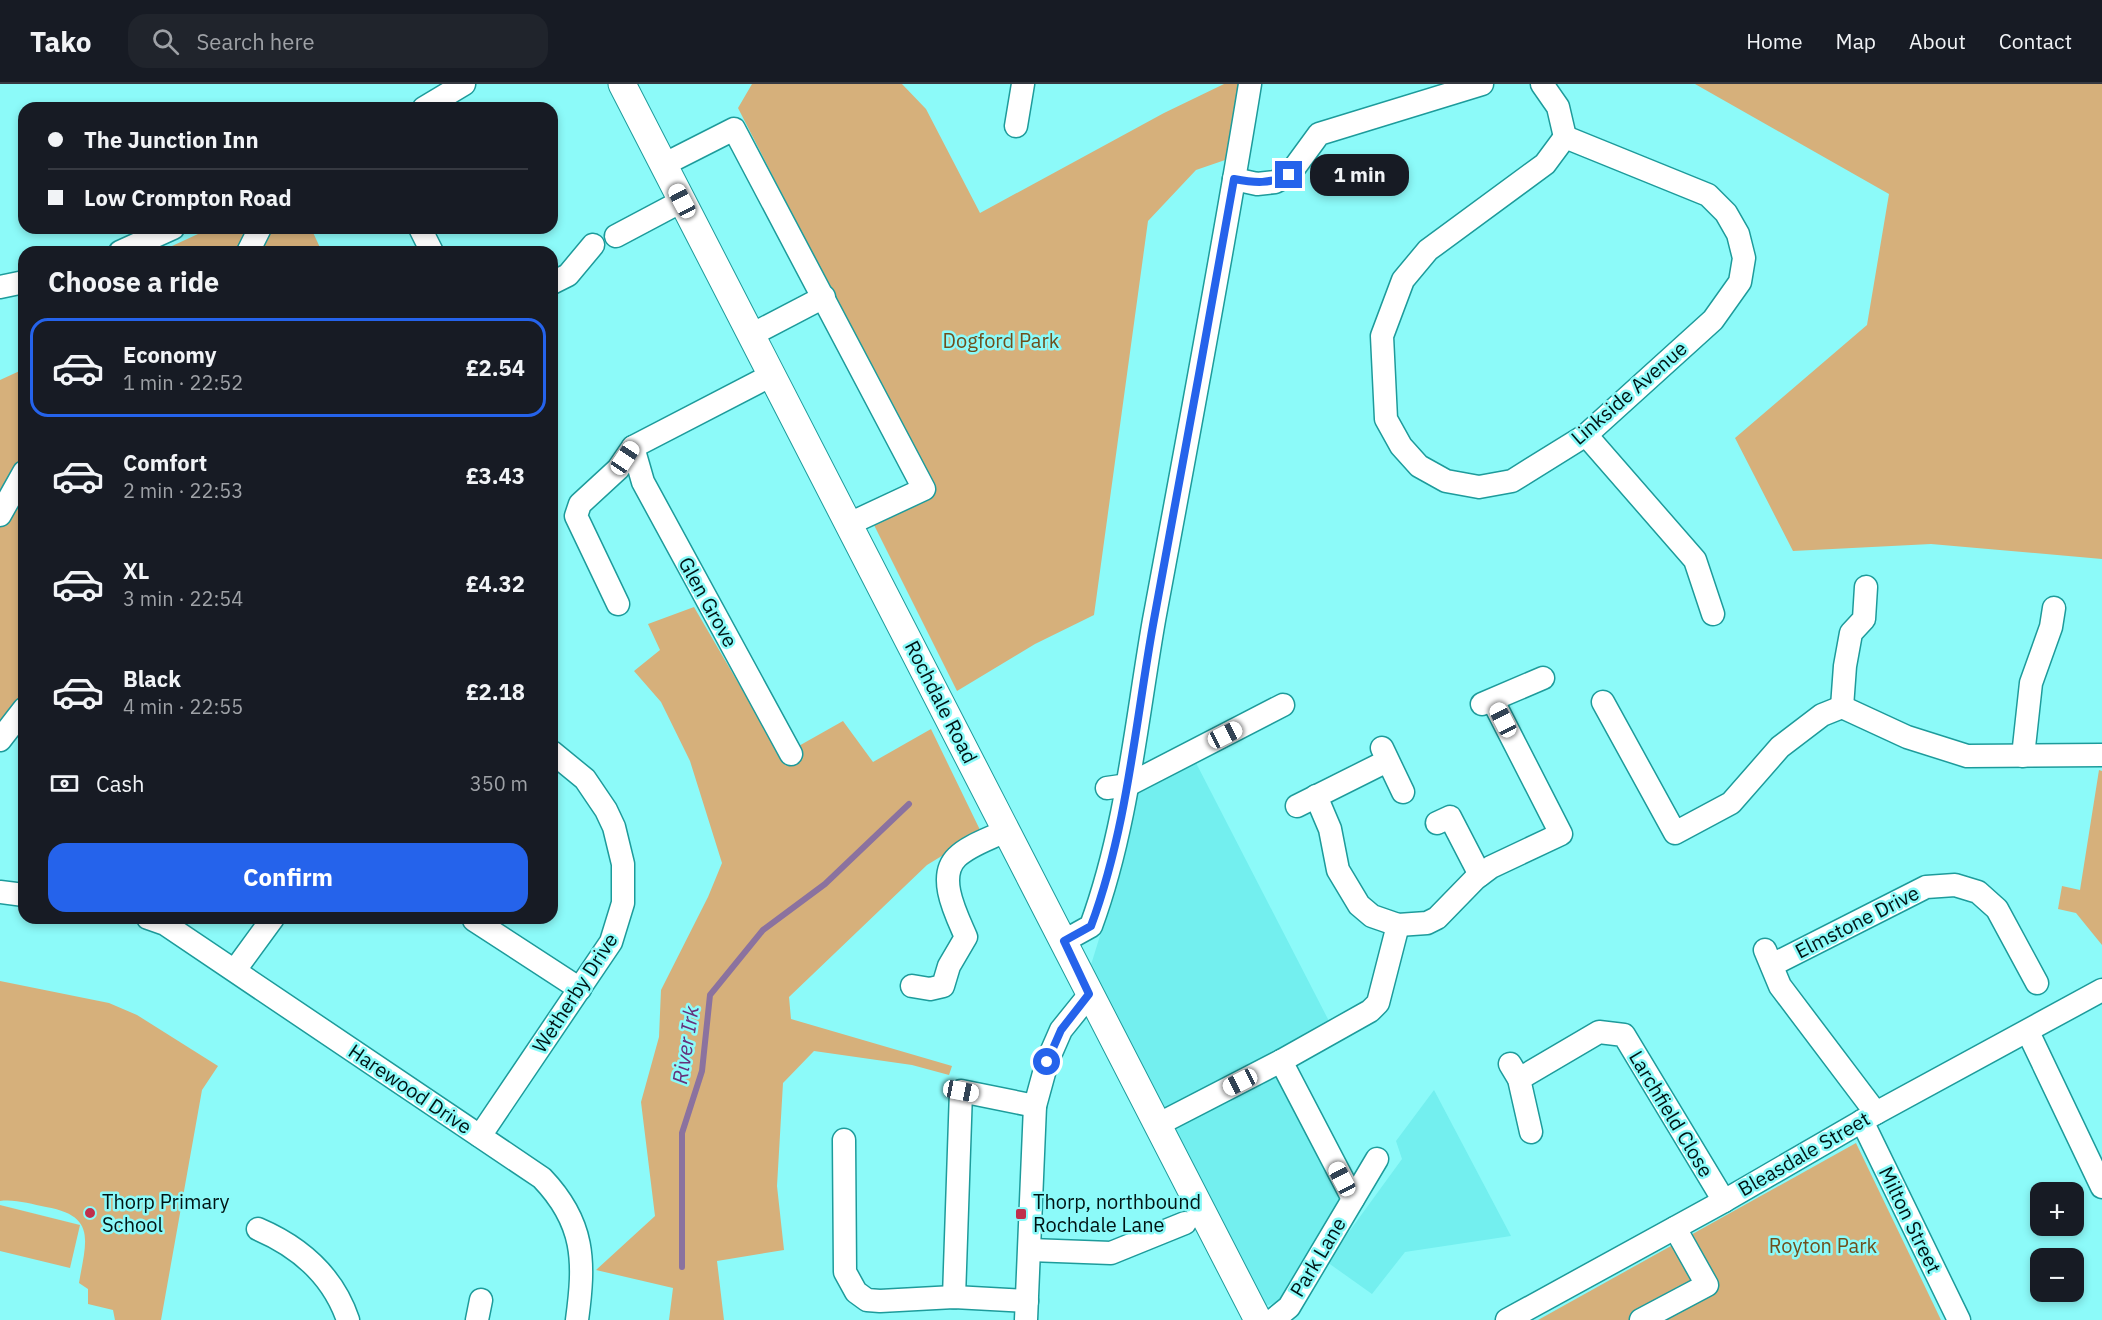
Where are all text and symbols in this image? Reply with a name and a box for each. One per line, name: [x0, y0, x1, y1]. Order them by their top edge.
search box: [128, 14, 548, 68]
text: Tako: [30, 23, 92, 60]
icon: search: [149, 25, 182, 58]
text: Search here: [197, 27, 314, 56]
text: Home: [1746, 27, 1803, 55]
text: Map: [1836, 27, 1876, 55]
text: About: [1909, 27, 1966, 55]
text: Contact: [1999, 27, 2072, 55]
text: The Junction Inn: [84, 125, 259, 154]
callout: 1 min: [1310, 154, 1409, 196]
route end: [1275, 161, 1302, 188]
text: 1 min: [1333, 161, 1386, 188]
car: [666, 181, 698, 221]
text: Low Crompton Road: [84, 183, 292, 212]
text: Choose a ride: [48, 264, 219, 299]
park label: Dogford Park: [943, 327, 1060, 354]
street label: Linkside Avenue: [1565, 335, 1692, 451]
text: Economy: [123, 340, 217, 369]
icon: car: [51, 341, 105, 395]
text: £2.54: [466, 353, 525, 382]
text: 1 min · 22:52: [123, 369, 243, 396]
car: [607, 438, 643, 478]
text: Comfort: [123, 448, 207, 477]
icon: car: [51, 449, 105, 503]
text: £3.43: [466, 461, 525, 490]
text: 2 min · 22:53: [123, 477, 243, 504]
street label: Glen Grove: [673, 552, 744, 652]
text: XL: [123, 556, 149, 585]
icon: car: [51, 557, 105, 611]
text: £4.32: [466, 569, 525, 598]
text: 3 min · 22:54: [123, 585, 243, 612]
street label: Rochdale Road: [899, 636, 984, 768]
text: Black: [123, 664, 181, 693]
icon: car: [51, 665, 105, 719]
text: £2.18: [466, 677, 525, 706]
text: 4 min · 22:55: [123, 693, 243, 720]
car: [1487, 700, 1519, 740]
car: [1205, 719, 1245, 751]
icon: cash: [48, 767, 81, 800]
text: Cash: [96, 769, 145, 798]
text: 350 m: [470, 770, 528, 797]
button: Confirm: [48, 843, 528, 912]
street label: Elmstone Drive: [1790, 879, 1923, 964]
street label: Wetherby Drive: [526, 928, 623, 1058]
water label: River Irk: [665, 1003, 705, 1086]
street label: Harewood Drive: [343, 1037, 477, 1140]
street label: Larchfield Close: [1623, 1045, 1720, 1182]
route start: [1033, 1048, 1060, 1075]
car: [1220, 1066, 1260, 1098]
car: [942, 1079, 980, 1103]
street label: Bleasdale Street: [1733, 1105, 1875, 1202]
car: [1326, 1159, 1358, 1199]
street label: Milton Street: [1873, 1162, 1948, 1278]
map controls: [2030, 1182, 2084, 1302]
button: +: [2030, 1182, 2084, 1236]
place label: Thorp Primary School: [102, 1188, 230, 1238]
place label: Thorp, northbound Rochdale Lane: [1033, 1188, 1201, 1238]
marker: Thorp Primary School: [83, 1206, 97, 1220]
marker: Thorp, northbound Rochdale Lane: [1014, 1207, 1028, 1221]
street label: Park Lane: [1283, 1212, 1352, 1302]
park label: Royton Park: [1769, 1232, 1878, 1259]
button: −: [2030, 1248, 2084, 1302]

